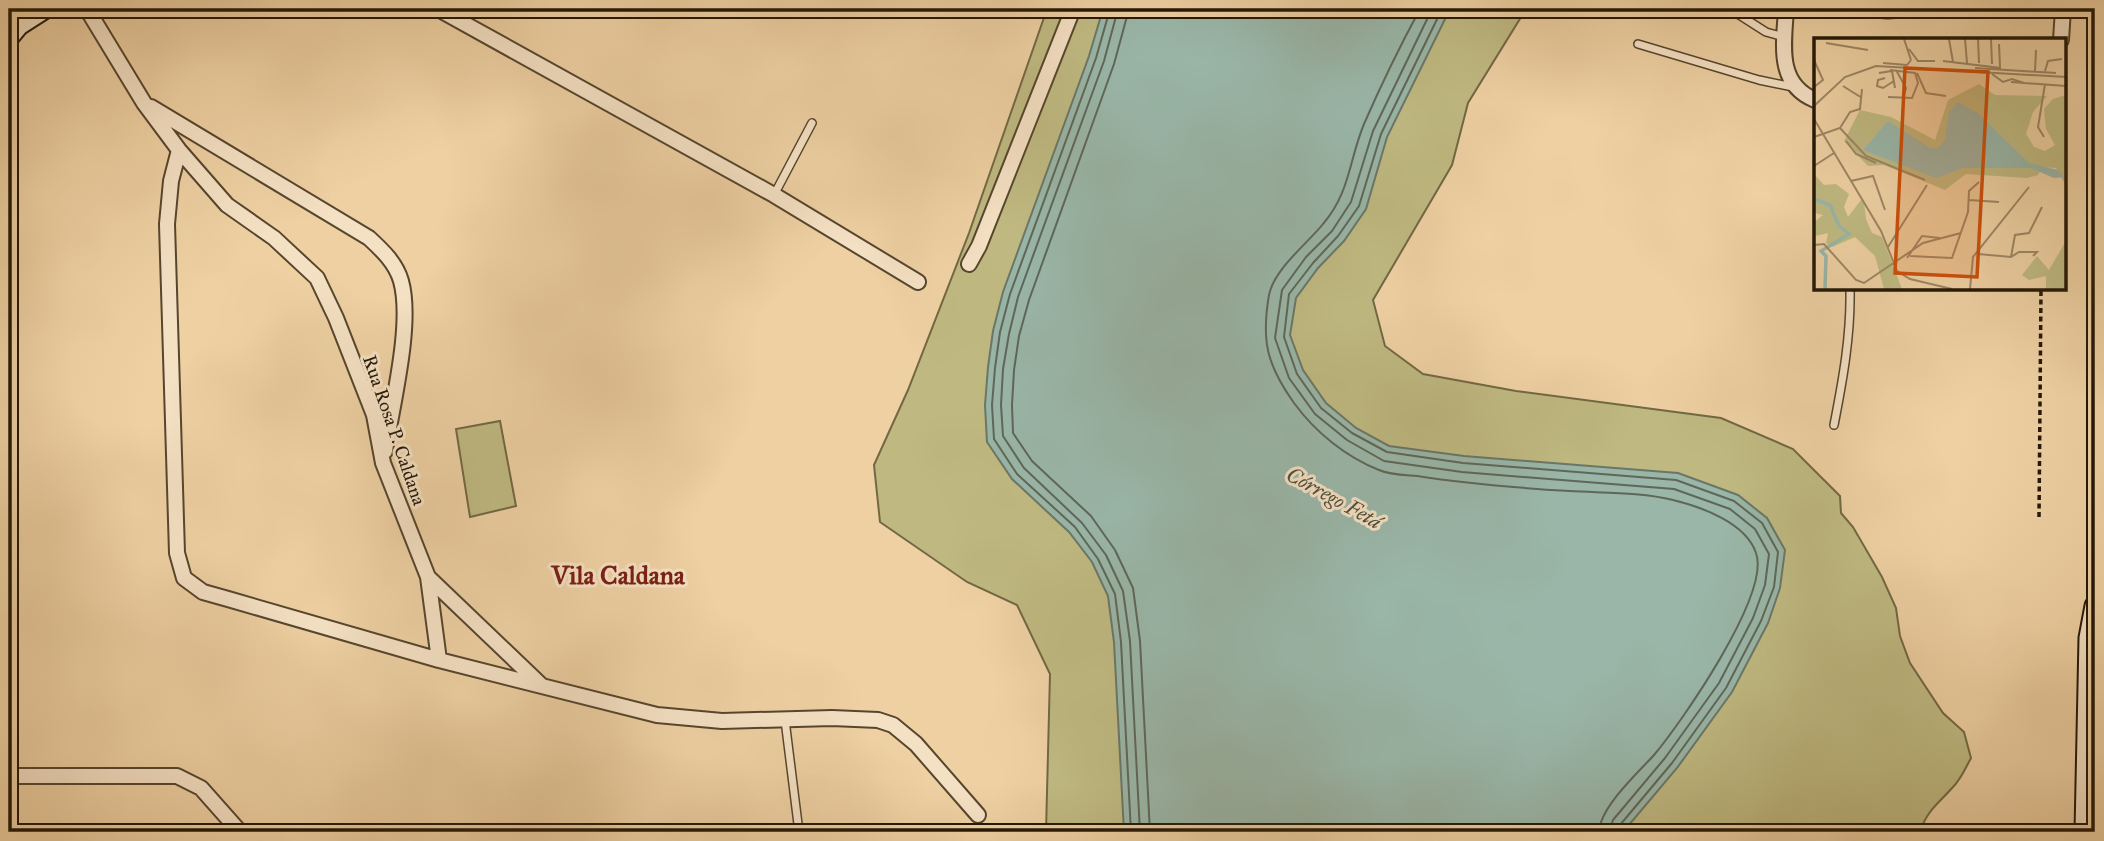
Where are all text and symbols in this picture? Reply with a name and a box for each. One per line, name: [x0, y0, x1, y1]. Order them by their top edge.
inset map: [1814, 38, 2066, 290]
street label: Rua Rosa P. Caldana: [358, 352, 431, 509]
water label: Córrego Fetá: [1282, 461, 1389, 536]
district label: Vila Caldana: [550, 559, 686, 591]

